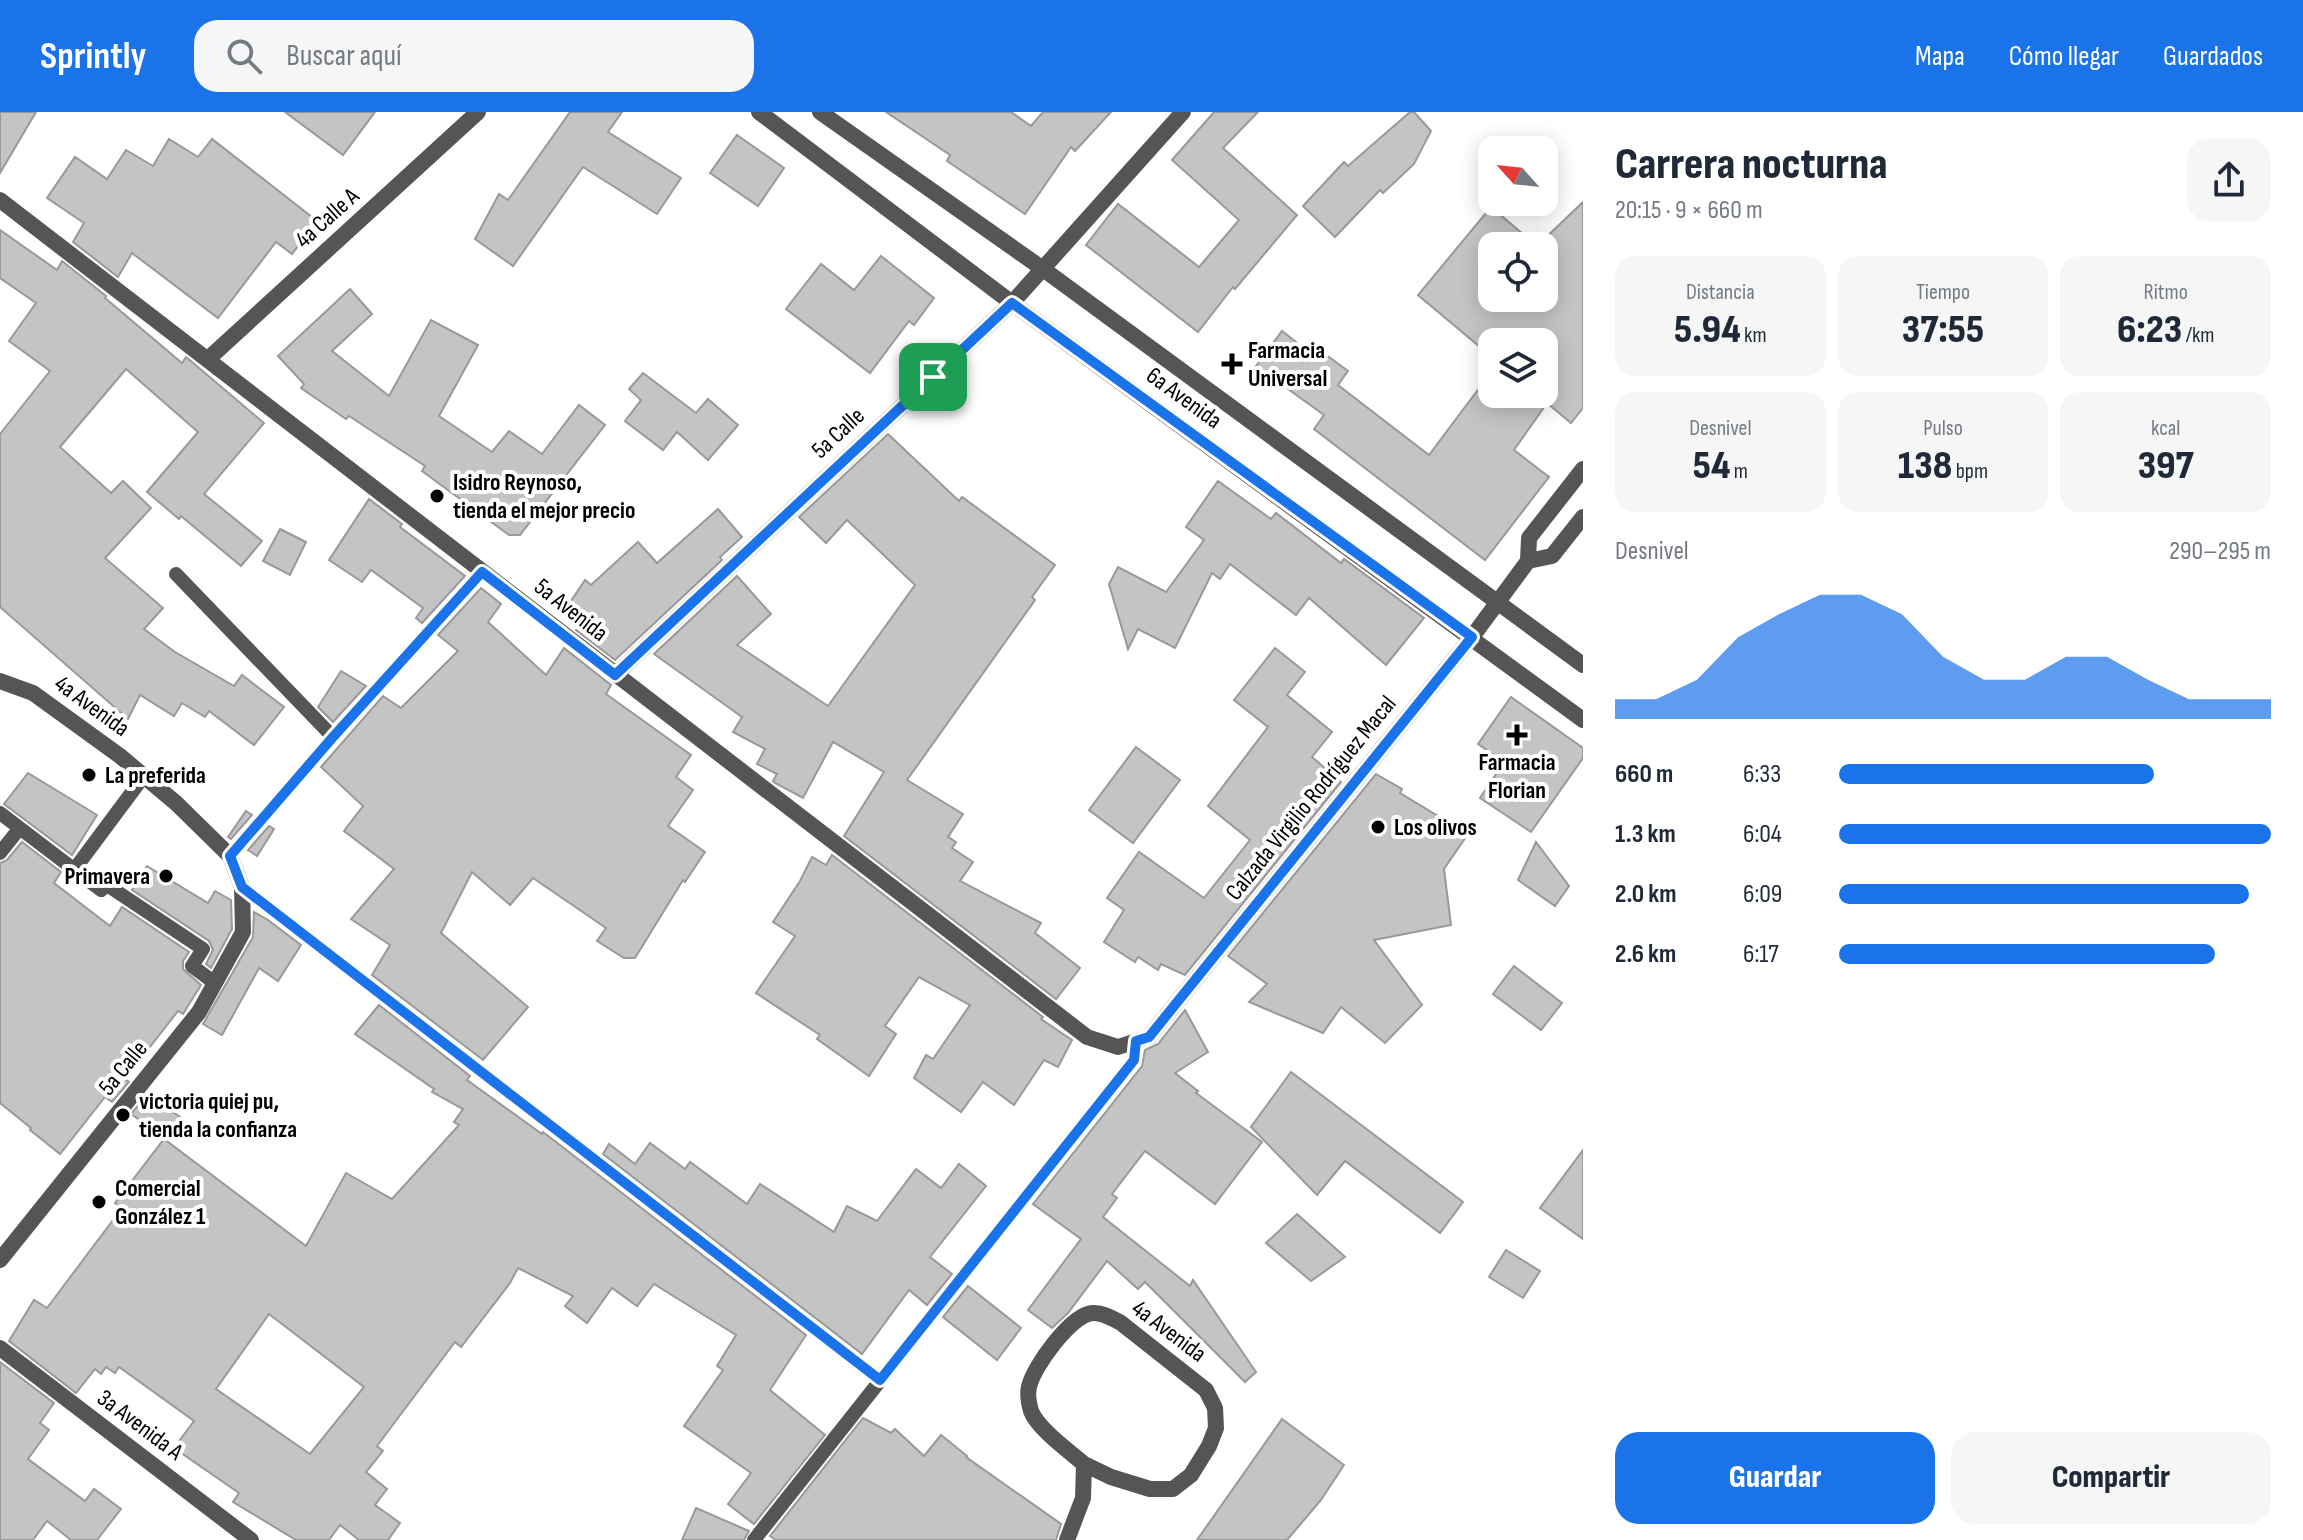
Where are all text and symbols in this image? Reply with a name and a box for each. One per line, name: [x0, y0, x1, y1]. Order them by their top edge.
search box: [194, 20, 754, 92]
text: Sprintly: [40, 34, 146, 79]
icon: search: [222, 34, 266, 78]
text: Buscar aquí: [286, 38, 402, 74]
text: Mapa: [1915, 40, 1965, 73]
text: Cómo llegar: [2009, 40, 2119, 73]
text: Guardados: [2163, 40, 2263, 73]
north arrow: [1478, 136, 1558, 216]
map controls: [1478, 136, 1558, 408]
text: Carrera nocturna: [1615, 138, 1888, 191]
button: share: [2187, 138, 2271, 222]
street label: 4a Calle A: [289, 181, 366, 254]
text: 20:15 · 9 × 660 m: [1615, 195, 1763, 226]
button: locate: [1478, 232, 1558, 312]
text: Distancia: [1686, 279, 1755, 306]
text: Tiempo: [1916, 279, 1970, 306]
text: Ritmo: [2144, 279, 2188, 306]
text: 5.94: [1674, 306, 1741, 354]
text: 37:55: [1902, 306, 1984, 354]
text: 6:23: [2117, 306, 2182, 354]
text: km: [1741, 322, 1767, 349]
text: /km: [2182, 322, 2214, 349]
button: layers: [1478, 328, 1558, 408]
place label: Farmacia Universal: [1248, 336, 1327, 393]
pin: [899, 343, 967, 411]
icon: arrive: [911, 355, 955, 399]
marker: Farmacia Universal: [1223, 355, 1241, 373]
street label: 6a Avenida: [1141, 361, 1227, 435]
street label: 5a Calle: [806, 401, 870, 465]
text: Desnivel: [1689, 415, 1752, 442]
text: Pulso: [1923, 415, 1963, 442]
text: kcal: [2151, 415, 2180, 442]
text: 54: [1693, 442, 1730, 490]
text: 138: [1898, 442, 1952, 490]
text: 397: [2138, 442, 2194, 490]
text: m: [1730, 458, 1748, 485]
text: bpm: [1952, 458, 1988, 485]
place label: Isidro Reynoso, tienda el mejor precio: [453, 468, 635, 525]
marker: Isidro Reynoso, tienda el mejor precio: [428, 487, 446, 505]
text: Desnivel: [1615, 536, 1689, 567]
text: 290–295 m: [2169, 536, 2271, 567]
street label: 5a Avenida: [528, 572, 614, 648]
street label: 4a Avenida: [49, 669, 135, 743]
street label: Calzada Virgilio Rodríguez Macal: [1220, 690, 1402, 906]
marker: Farmacia Florian: [1508, 726, 1526, 744]
place label: Farmacia Florian: [1479, 748, 1555, 805]
text: 660 m: [1615, 759, 1673, 790]
text: 6:33: [1743, 759, 1781, 790]
place label: La preferida: [105, 761, 206, 790]
marker: La preferida: [80, 766, 98, 784]
place label: Los olivos: [1394, 813, 1477, 842]
marker: Los olivos: [1369, 818, 1387, 836]
text: 1.3 km: [1615, 819, 1676, 850]
text: 6:04: [1743, 819, 1782, 850]
place label: Primavera: [64, 862, 150, 891]
marker: Primavera: [157, 867, 175, 885]
text: 2.0 km: [1615, 879, 1676, 910]
text: 6:09: [1743, 879, 1782, 910]
text: 2.6 km: [1615, 939, 1676, 970]
text: 6:17: [1743, 939, 1779, 970]
street label: 5a Calle: [92, 1035, 154, 1101]
place label: victoria quiej pu, tienda la confianza: [139, 1087, 297, 1144]
marker: victoria quiej pu, tienda la confianza: [114, 1106, 132, 1124]
place label: Comercial González 1: [115, 1174, 206, 1231]
marker: Comercial González 1: [90, 1193, 108, 1211]
street label: 4a Avenida: [1126, 1294, 1212, 1368]
street label: 3a Avenida A: [91, 1383, 189, 1467]
button: Guardar: [1615, 1432, 1935, 1524]
button: Compartir: [1951, 1432, 2271, 1524]

